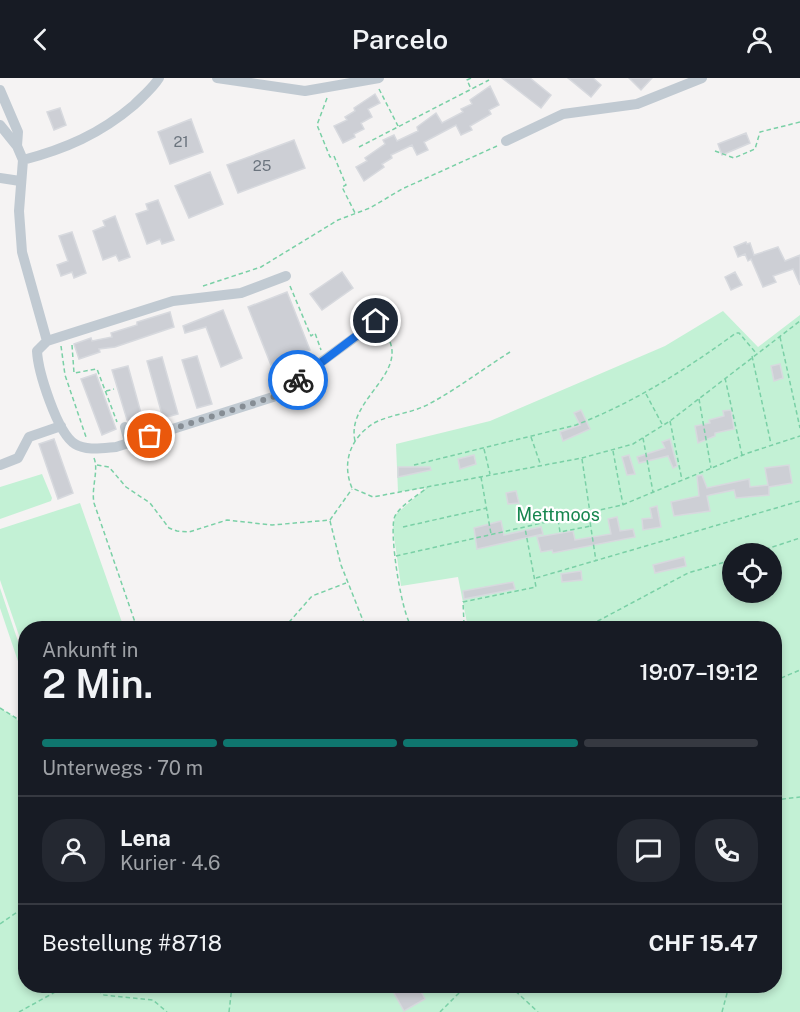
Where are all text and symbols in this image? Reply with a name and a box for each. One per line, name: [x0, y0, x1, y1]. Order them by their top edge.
icon: back: [24, 23, 57, 56]
text: Parcelo: [352, 23, 448, 55]
icon: person: [743, 23, 776, 56]
house number: 21: [173, 133, 189, 150]
house number: 25: [253, 157, 271, 174]
pin: [350, 295, 401, 346]
icon: home: [359, 304, 392, 337]
courier: [268, 350, 328, 410]
icon: bike: [282, 364, 315, 397]
pin: [124, 410, 175, 461]
icon: bag: [133, 419, 166, 452]
park label: Mettmoos: [516, 504, 600, 525]
map controls: [722, 543, 782, 603]
button: locate: [722, 543, 782, 603]
text: Ankunft in: [42, 638, 138, 662]
text: 19:07–19:12: [639, 659, 758, 685]
text: 2 Min.: [42, 661, 153, 707]
text: Unterwegs · 70 m: [42, 756, 203, 780]
button: person: [42, 819, 105, 882]
button: chat: [617, 819, 680, 882]
button: phone: [695, 819, 758, 882]
text: Lena: [120, 825, 171, 851]
text: Kurier · 4.6: [120, 851, 220, 875]
text: Bestellung #8718: [42, 930, 222, 956]
text: CHF 15.47: [648, 930, 758, 956]

